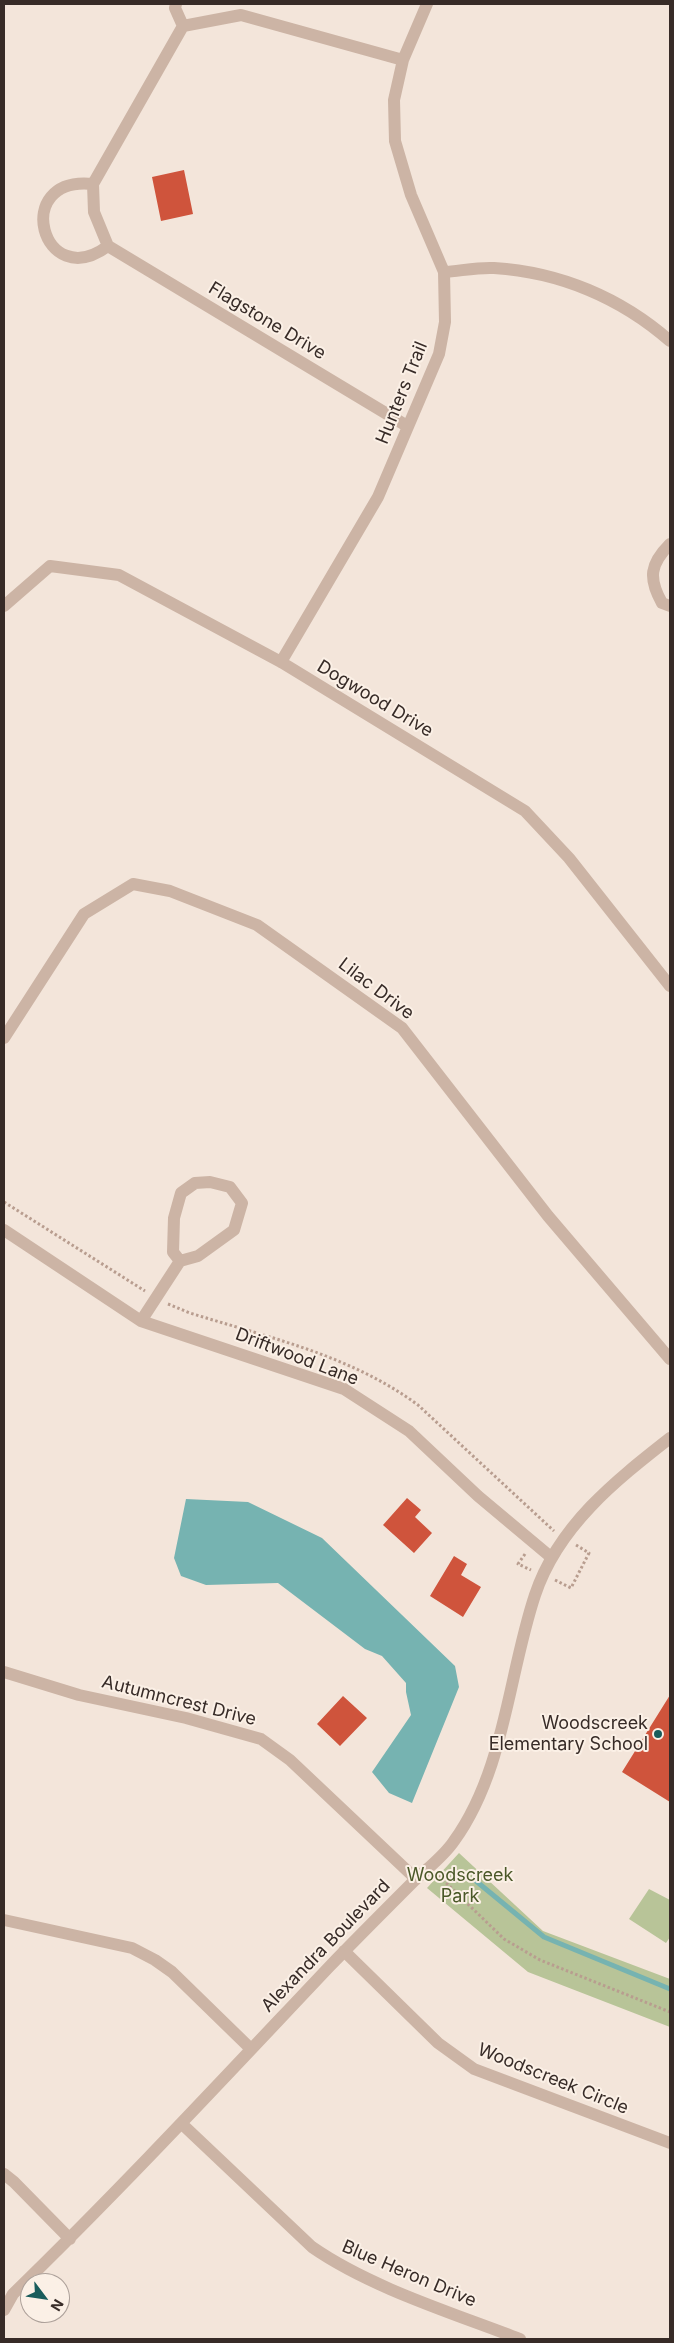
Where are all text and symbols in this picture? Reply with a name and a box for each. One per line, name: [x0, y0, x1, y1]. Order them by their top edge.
street label: Flagstone Drive: [204, 277, 330, 365]
street label: Hunters Trail: [372, 339, 432, 447]
street label: Dogwood Drive: [313, 656, 437, 742]
street label: Lilac Drive: [334, 954, 418, 1024]
street label: Driftwood Lane: [232, 1324, 362, 1390]
street label: Autumncrest Drive: [100, 1671, 258, 1731]
place label: Woodscreek Elementary School: [489, 1713, 648, 1756]
marker: Woodscreek Elementary School: [652, 1728, 664, 1740]
park label: Woodscreek Park: [407, 1865, 513, 1908]
street label: Alexandra Boulevard: [257, 1875, 395, 2017]
street label: Woodscreek Circle: [474, 2039, 632, 2119]
street label: Blue Heron Drive: [339, 2236, 479, 2312]
north arrow: [20, 2273, 70, 2323]
text: N: [47, 2297, 67, 2314]

